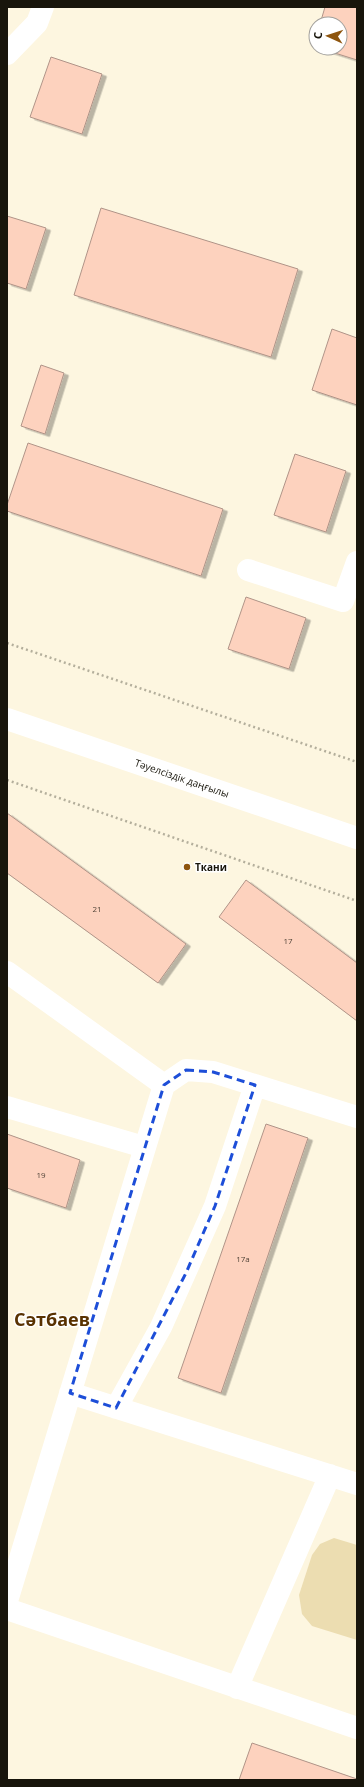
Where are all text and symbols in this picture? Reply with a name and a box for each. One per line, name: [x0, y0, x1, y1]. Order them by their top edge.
north arrow: [308, 16, 348, 56]
text: С: [310, 32, 325, 39]
street label: Тәуелсіздік даңғылы: [133, 755, 231, 801]
place label: Ткани: [195, 860, 227, 874]
marker: Ткани: [182, 862, 192, 872]
house number: 21: [92, 903, 102, 914]
house number: 17: [283, 935, 293, 946]
house number: 19: [36, 1169, 46, 1180]
house number: 17а: [236, 1253, 250, 1264]
district label: Сәтбаев: [14, 1307, 90, 1331]

